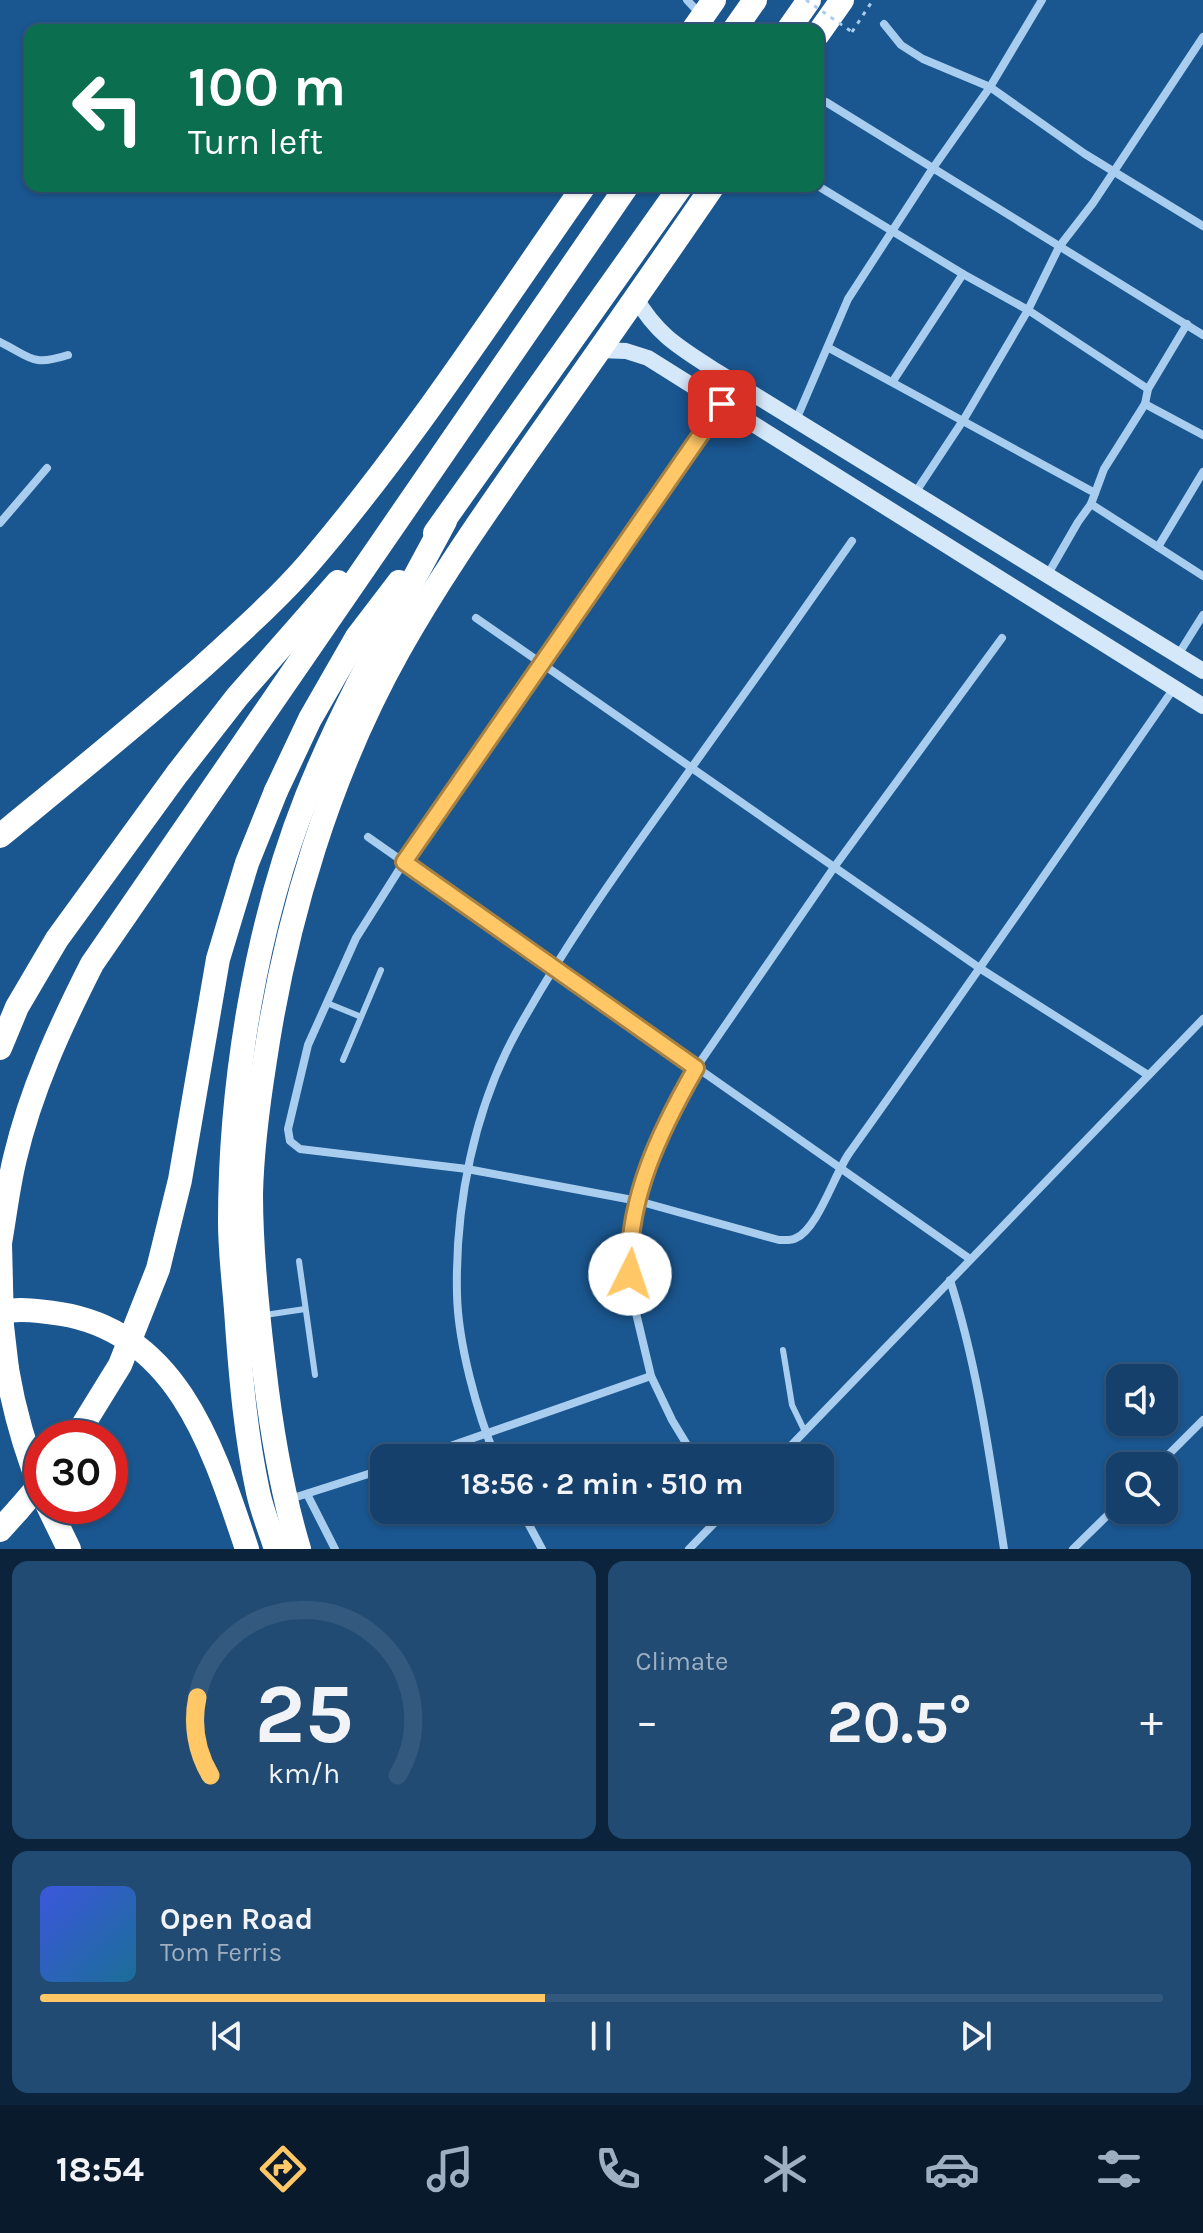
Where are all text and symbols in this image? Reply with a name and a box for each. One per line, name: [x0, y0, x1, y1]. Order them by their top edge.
text: 100 m: [188, 54, 346, 119]
icon: left: [56, 56, 160, 160]
text: Turn left: [188, 121, 323, 163]
pin: [688, 370, 756, 438]
icon: arrive: [700, 382, 744, 426]
position arrow: [588, 1232, 672, 1316]
map controls: [1106, 1364, 1178, 1524]
button: sound: [1106, 1364, 1178, 1436]
speed limit sign: 30: [24, 1420, 128, 1524]
button: search: [1106, 1452, 1178, 1524]
text: 18:56 · 2 min · 510 m: [460, 1466, 744, 1502]
text: Climate: [636, 1646, 728, 1677]
text: 25: [254, 1666, 353, 1763]
text: 20.5°: [827, 1687, 972, 1757]
text: −: [636, 1696, 659, 1747]
text: +: [1140, 1696, 1163, 1747]
text: km/h: [268, 1757, 340, 1790]
text: Open Road: [160, 1901, 313, 1937]
text: Tom Ferris: [160, 1937, 282, 1968]
icon: previous: [205, 2014, 249, 2058]
icon: pause: [579, 2014, 623, 2058]
icon: next: [954, 2014, 998, 2058]
icon: directions: [255, 2141, 311, 2197]
icon: music: [422, 2141, 478, 2197]
icon: phone: [590, 2141, 646, 2197]
icon: climate: [757, 2141, 813, 2197]
icon: car: [924, 2141, 980, 2197]
icon: filters: [1091, 2141, 1147, 2197]
text: 18:54: [56, 2148, 144, 2190]

